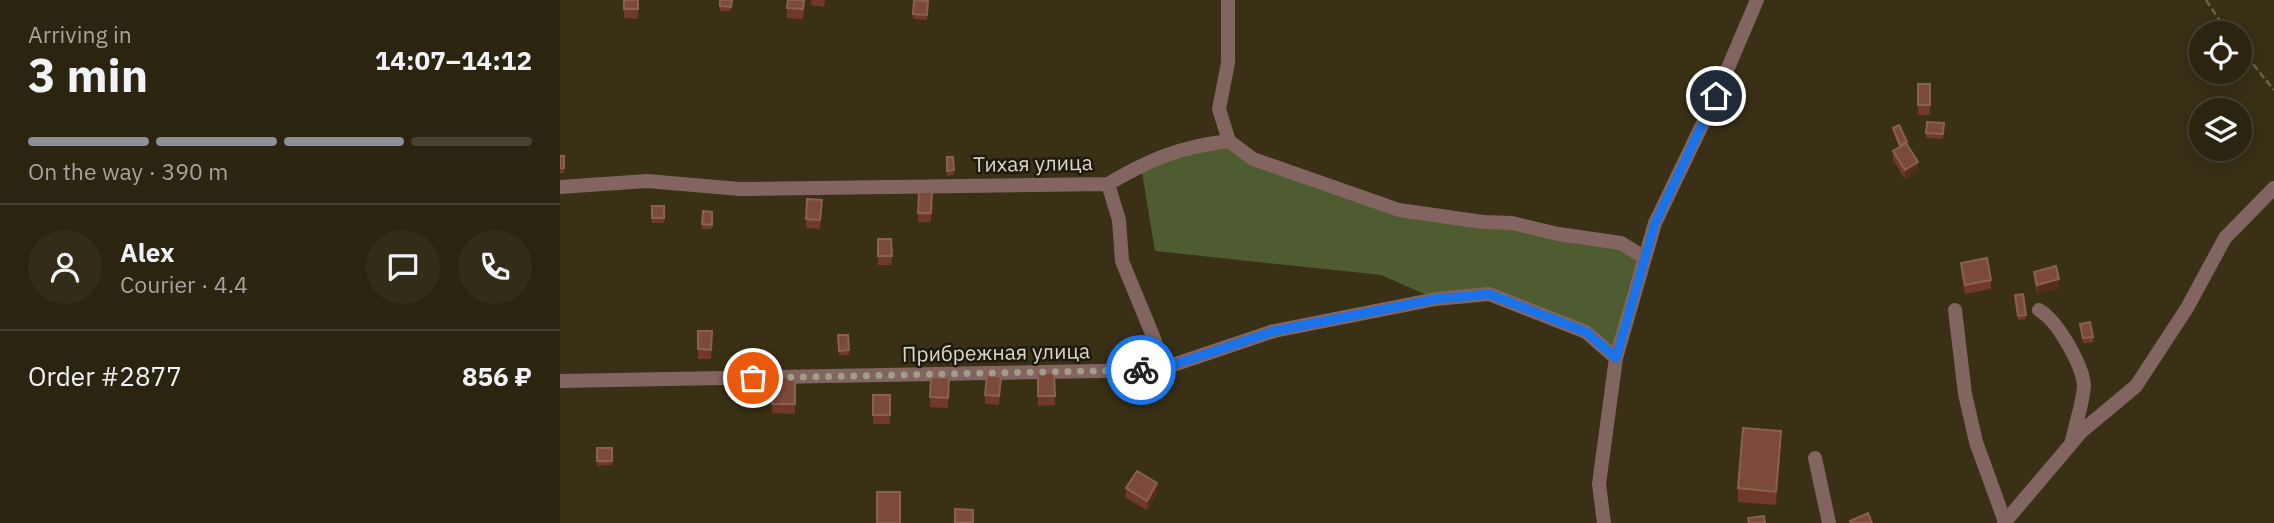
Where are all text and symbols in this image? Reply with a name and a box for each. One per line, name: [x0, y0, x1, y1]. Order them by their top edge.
text: Arriving in: [28, 19, 132, 49]
map controls: [2189, 21, 2252, 161]
button: locate: [2189, 21, 2252, 84]
text: 14:07–14:12: [375, 43, 532, 77]
text: 3 min: [28, 45, 148, 105]
pin: [1686, 66, 1746, 126]
icon: home: [1697, 77, 1735, 115]
button: layers: [2189, 98, 2252, 161]
street label: Тихая улица: [973, 148, 1093, 178]
text: On the way · 390 m: [28, 156, 228, 186]
button: person: [28, 230, 102, 304]
button: chat: [366, 230, 440, 304]
button: phone: [458, 230, 532, 304]
text: Alex: [120, 235, 174, 269]
text: Courier · 4.4: [120, 269, 248, 299]
courier: [1106, 335, 1176, 405]
street label: Прибрежная улица: [902, 336, 1090, 368]
pin: [723, 348, 783, 408]
icon: bike: [1122, 351, 1160, 389]
text: Order #2877: [28, 359, 182, 393]
text: 856 ₽: [462, 359, 532, 393]
icon: bag: [734, 359, 772, 397]

